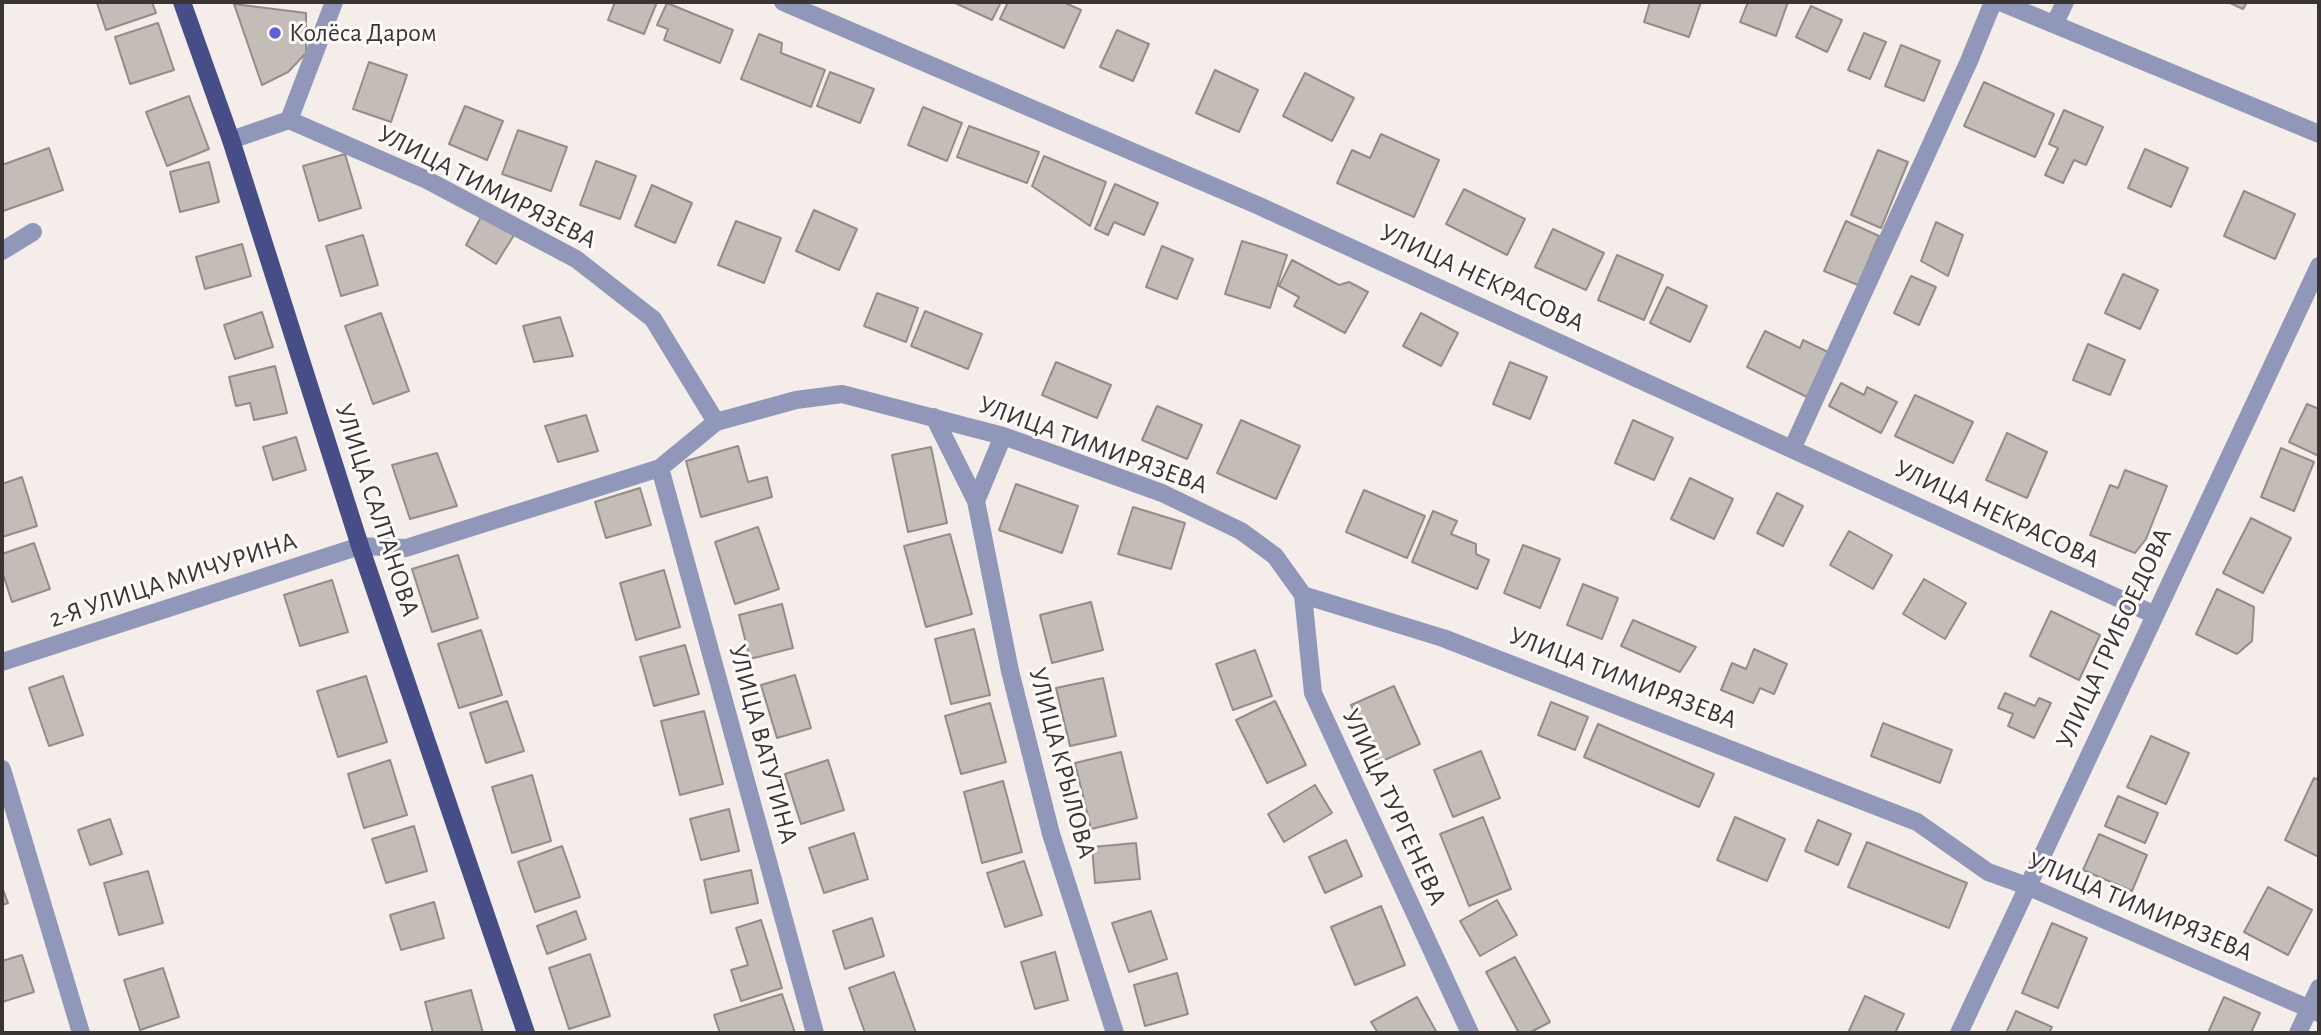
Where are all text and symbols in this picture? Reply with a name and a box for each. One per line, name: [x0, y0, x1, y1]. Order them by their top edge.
place label: Колёса Даром: [289, 17, 437, 49]
marker: Колёса Даром: [267, 25, 283, 41]
street label: УЛИЦА ТИМИРЯЗЕВА: [372, 118, 602, 256]
street label: УЛИЦА НЕКРАСОВА: [1375, 217, 1589, 339]
street label: УЛИЦА ТИМИРЯЗЕВА: [974, 389, 1212, 501]
street label: УЛИЦА САЛТАНОВА: [328, 400, 426, 620]
street label: УЛИЦА НЕКРАСОВА: [1890, 453, 2104, 575]
street label: УЛИЦА ГРИБОЕДОВА: [2049, 523, 2179, 753]
street label: 2-Я УЛИЦА МИЧУРИНА: [45, 525, 301, 635]
street label: УЛИЦА ТИМИРЯЗЕВА: [1505, 620, 1741, 736]
street label: УЛИЦА ВАТУТИНА: [721, 641, 805, 847]
street label: УЛИЦА КРЫЛОВА: [1022, 664, 1102, 862]
street label: УЛИЦА ТУРГЕНЕВА: [1335, 704, 1453, 910]
street label: УЛИЦА ТИМИРЯЗЕВА: [2023, 845, 2257, 969]

